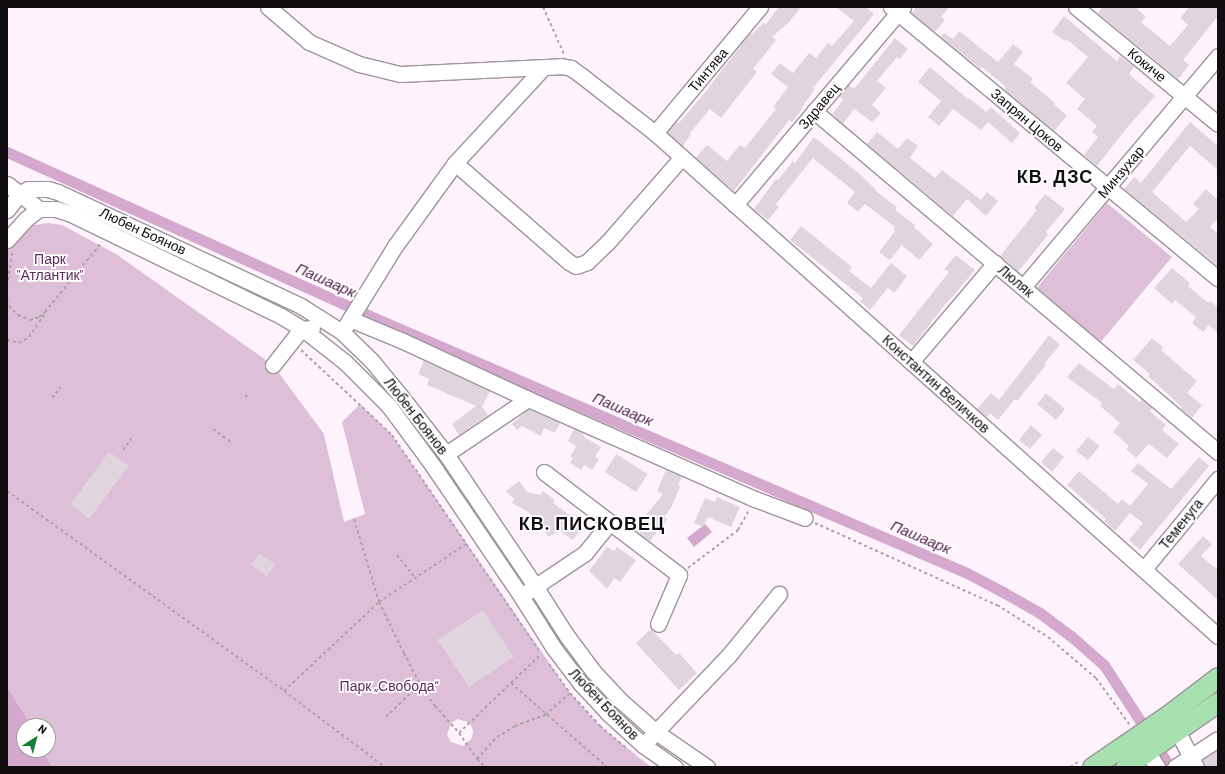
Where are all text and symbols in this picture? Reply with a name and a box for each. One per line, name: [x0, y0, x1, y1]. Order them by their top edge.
street label: Тинтява: [685, 44, 731, 96]
street label: Кокиче: [1124, 44, 1170, 86]
street label: Здравец: [795, 79, 843, 133]
street label: Запрян Цоков: [987, 85, 1067, 155]
street label: Минзухар: [1094, 143, 1148, 201]
district label: КВ. ДЗС: [1017, 165, 1093, 187]
street label: Любен Боянов: [97, 204, 189, 258]
park label: Парк "Атлантик": [17, 251, 83, 284]
water label: Пашаарк: [293, 259, 359, 301]
street label: Люляк: [995, 261, 1037, 301]
street label: Константин Величков: [879, 331, 993, 437]
street label: Любен Боянов: [381, 374, 451, 458]
water label: Пашаарк: [590, 388, 656, 430]
street label: Теменуга: [1156, 495, 1206, 553]
district label: КВ. ПИСКОВЕЦ: [519, 512, 665, 534]
water label: Пашаарк: [888, 516, 954, 558]
street label: Любен Боянов: [566, 665, 642, 743]
park label: Парк „Свобода“: [340, 678, 438, 694]
north arrow: [16, 718, 56, 758]
text: N: [36, 721, 50, 736]

